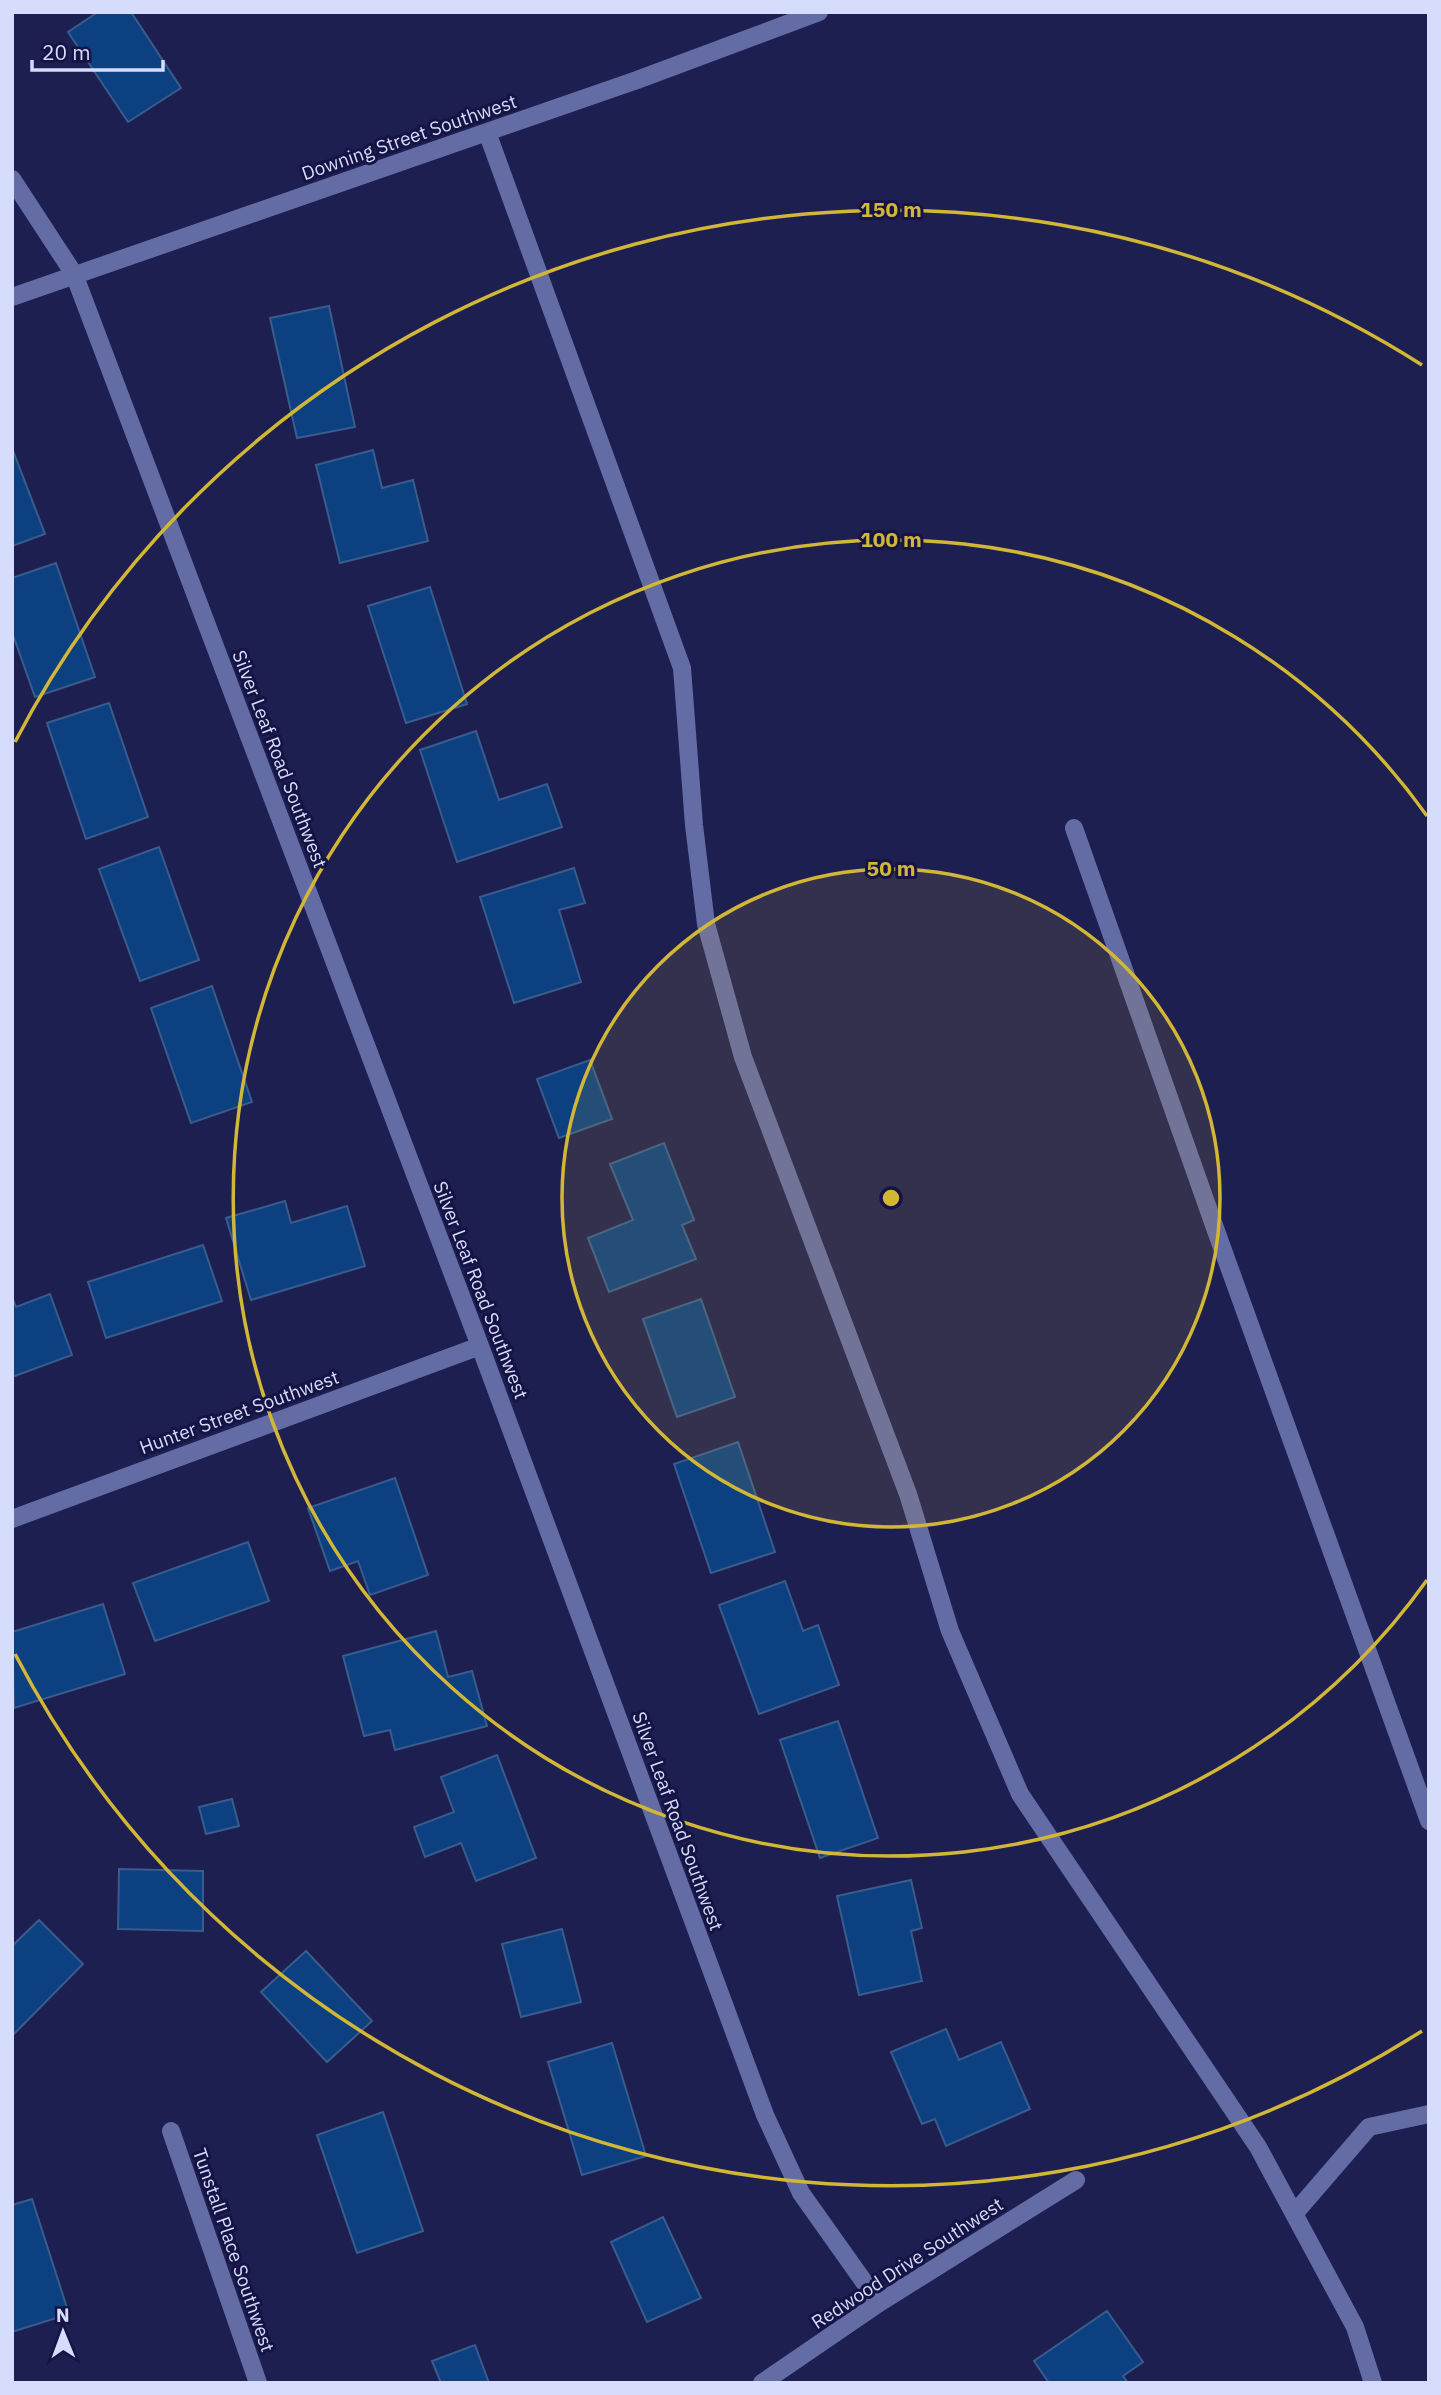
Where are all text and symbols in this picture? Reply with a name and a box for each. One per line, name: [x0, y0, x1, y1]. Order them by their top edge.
scale bar: [32, 28, 163, 72]
text: 20 m: [42, 38, 91, 66]
street label: Downing Street Southwest: [298, 89, 520, 185]
text: 150 m: [860, 195, 922, 223]
text: 100 m: [860, 525, 922, 553]
street label: Silver Leaf Road Southwest: [227, 647, 333, 871]
text: 50 m: [867, 854, 915, 882]
street label: Silver Leaf Road Southwest: [428, 1178, 534, 1402]
centre of rings: [879, 1186, 903, 1210]
street label: Hunter Street Southwest: [136, 1365, 342, 1459]
street label: Silver Leaf Road Southwest: [627, 1708, 729, 1934]
street label: Tunstall Place Southwest: [188, 2145, 280, 2355]
street label: Redwood Drive Southwest: [807, 2192, 1007, 2334]
north arrow: [28, 2297, 98, 2367]
text: N: [56, 2303, 70, 2327]

